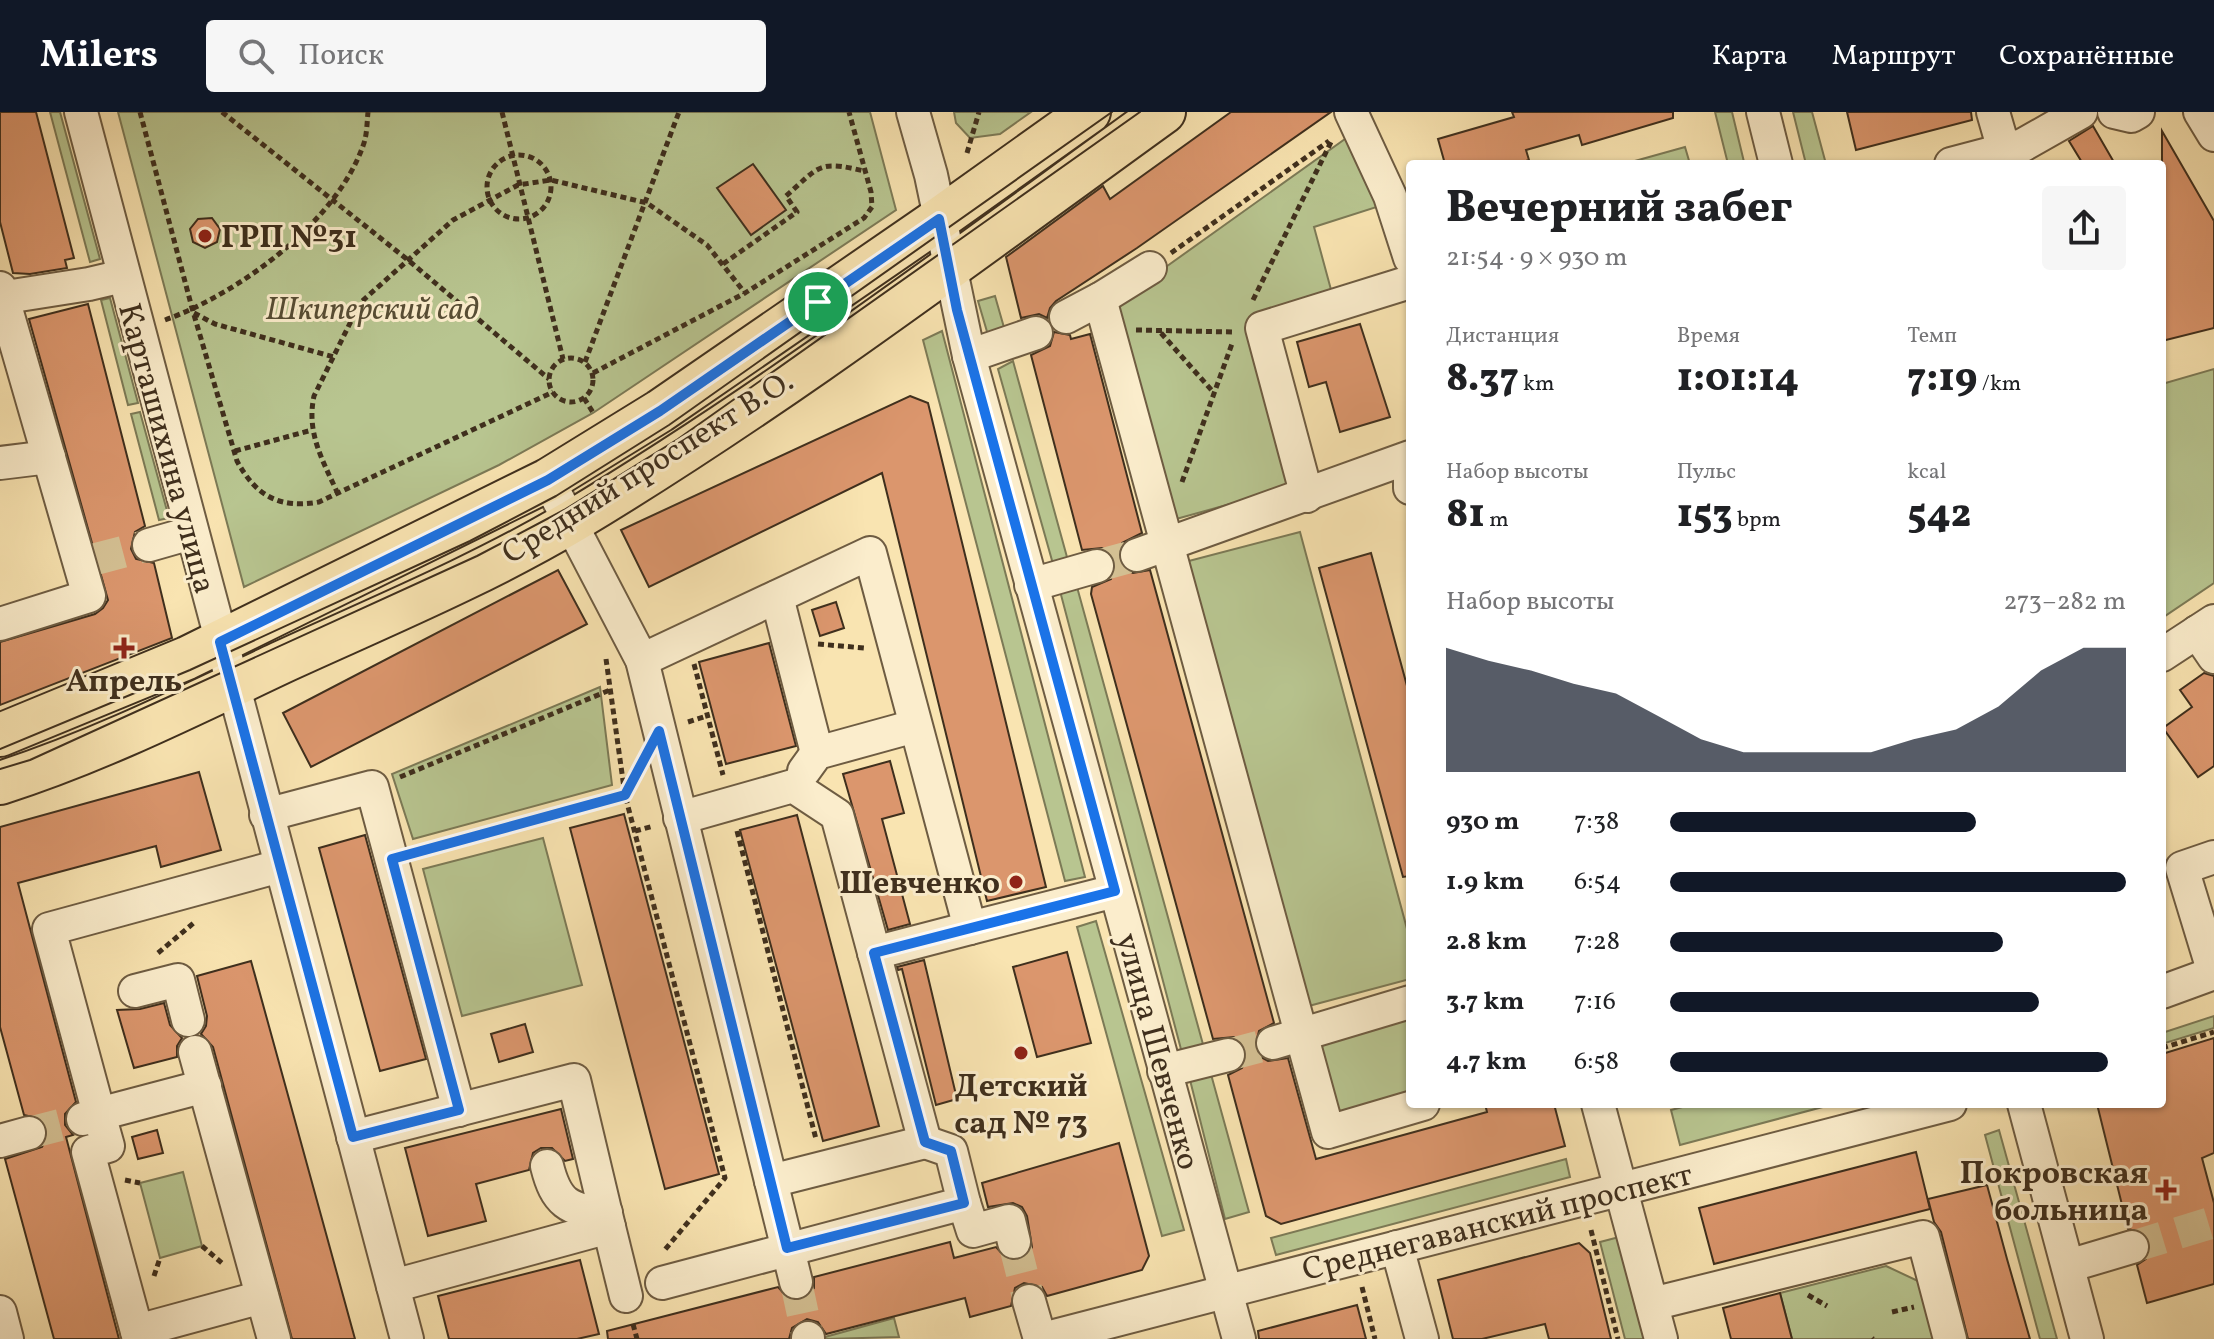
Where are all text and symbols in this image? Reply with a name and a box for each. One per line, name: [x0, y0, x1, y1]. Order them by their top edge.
search box: [206, 20, 766, 92]
text: Milers: [40, 30, 158, 83]
icon: search: [234, 34, 278, 78]
text: Поиск: [298, 35, 384, 77]
text: Карта: [1712, 37, 1788, 76]
text: Маршрут: [1832, 37, 1955, 76]
text: Сохранённые: [1999, 37, 2174, 76]
text: Вечерний забег: [1446, 179, 1792, 240]
button: share: [2042, 186, 2126, 270]
place label: ГРП №31: [221, 217, 357, 261]
marker: ГРП №31: [196, 227, 214, 245]
text: 21:54 · 9 × 930 m: [1446, 240, 1628, 276]
pin: [784, 268, 852, 336]
icon: arrive: [796, 280, 840, 324]
park label: Шкиперский сад: [266, 289, 479, 333]
street label: Карташихина улица: [105, 299, 225, 599]
text: Дистанция: [1446, 321, 1559, 352]
text: Время: [1677, 321, 1740, 352]
text: Темп: [1907, 321, 1957, 352]
text: 8.37: [1446, 352, 1519, 408]
text: 1:01:14: [1677, 352, 1799, 408]
text: 7:19: [1907, 352, 1977, 408]
street label: Средний проспект В.О.: [494, 361, 803, 576]
text: km: [1519, 369, 1555, 400]
text: /km: [1977, 369, 2021, 400]
text: Набор высоты: [1446, 457, 1589, 488]
text: Пульс: [1677, 457, 1736, 488]
text: kcal: [1907, 457, 1946, 488]
text: 81: [1446, 488, 1485, 544]
text: 153: [1677, 488, 1733, 544]
text: 542: [1907, 488, 1971, 544]
text: m: [1485, 505, 1509, 536]
text: bpm: [1733, 505, 1781, 536]
text: Набор высоты: [1446, 584, 1614, 620]
text: 273–282 m: [2003, 584, 2126, 620]
marker: Апрель: [115, 639, 133, 657]
place label: Апрель: [66, 661, 182, 705]
text: 930 m: [1446, 804, 1519, 840]
text: 7:38: [1574, 804, 1619, 840]
place label: Шевченко: [839, 863, 1000, 907]
text: 1.9 km: [1446, 864, 1524, 900]
text: 6:54: [1574, 864, 1621, 900]
marker: Шевченко: [1007, 873, 1025, 891]
text: 2.8 km: [1446, 924, 1527, 960]
text: 7:28: [1574, 924, 1620, 960]
street label: улица Шевченко: [1103, 928, 1209, 1175]
text: 3.7 km: [1446, 984, 1524, 1020]
text: 7:16: [1574, 984, 1616, 1020]
marker: Детский сад № 73: [1012, 1044, 1030, 1062]
text: 4.7 km: [1446, 1044, 1527, 1080]
text: 6:58: [1574, 1044, 1619, 1080]
place label: Детский сад № 73: [954, 1066, 1088, 1147]
place label: Покровская больница: [1960, 1153, 2148, 1234]
street label: Среднегаванский проспект: [1298, 1154, 1697, 1294]
marker: Покровская больница: [2155, 1179, 2177, 1201]

